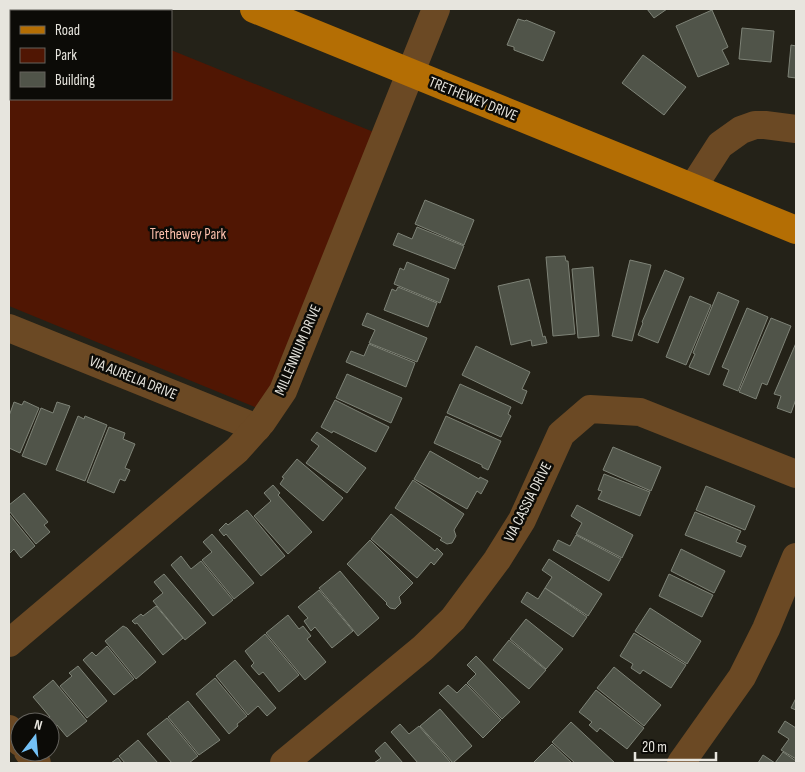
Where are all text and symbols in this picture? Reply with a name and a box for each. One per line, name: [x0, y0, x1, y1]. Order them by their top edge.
legend: [10, 10, 172, 100]
text: Road: [55, 21, 80, 40]
text: Park: [55, 46, 77, 65]
text: Building: [55, 71, 95, 90]
street label: TRETHEWEY DRIVE: [426, 73, 520, 125]
park label: Trethewey Park: [150, 225, 226, 244]
street label: MILLENNIUM DRIVE: [270, 302, 326, 398]
street label: VIA AURELIA DRIVE: [86, 352, 180, 404]
street label: VIA CASSIA DRIVE: [500, 459, 556, 545]
north arrow: [10, 712, 60, 762]
text: N: [33, 716, 44, 734]
scale bar: [635, 730, 716, 762]
text: 20 m: [642, 738, 667, 757]

